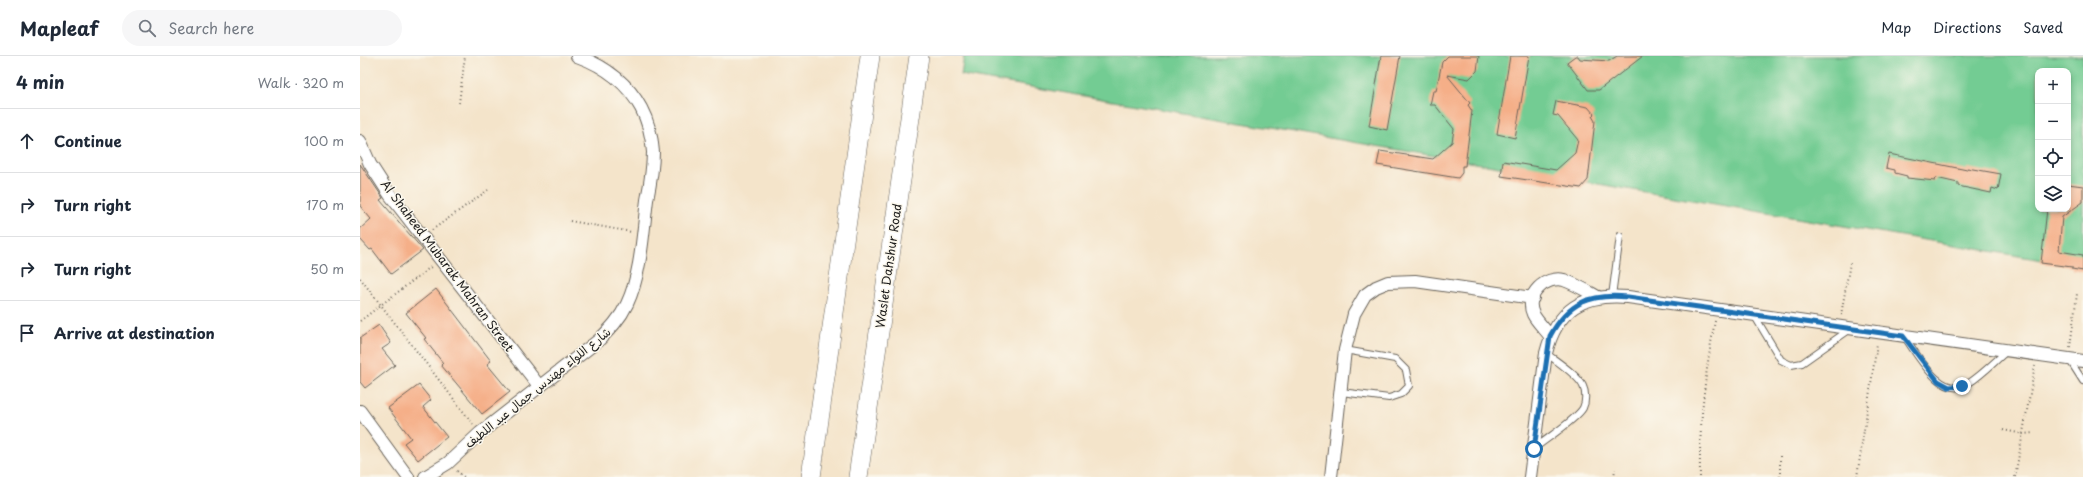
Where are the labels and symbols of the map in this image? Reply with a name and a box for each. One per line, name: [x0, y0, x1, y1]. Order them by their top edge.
street label: Al Shaheed Mubarak Mahran Street: [377, 176, 519, 355]
street label: Waslet Dahshur Road: [870, 202, 906, 329]
street label: شارع اللواء مهندس جمال عبد اللطيف: [460, 323, 615, 453]
route end: [1953, 377, 1971, 395]
route start: [1525, 440, 1543, 458]

